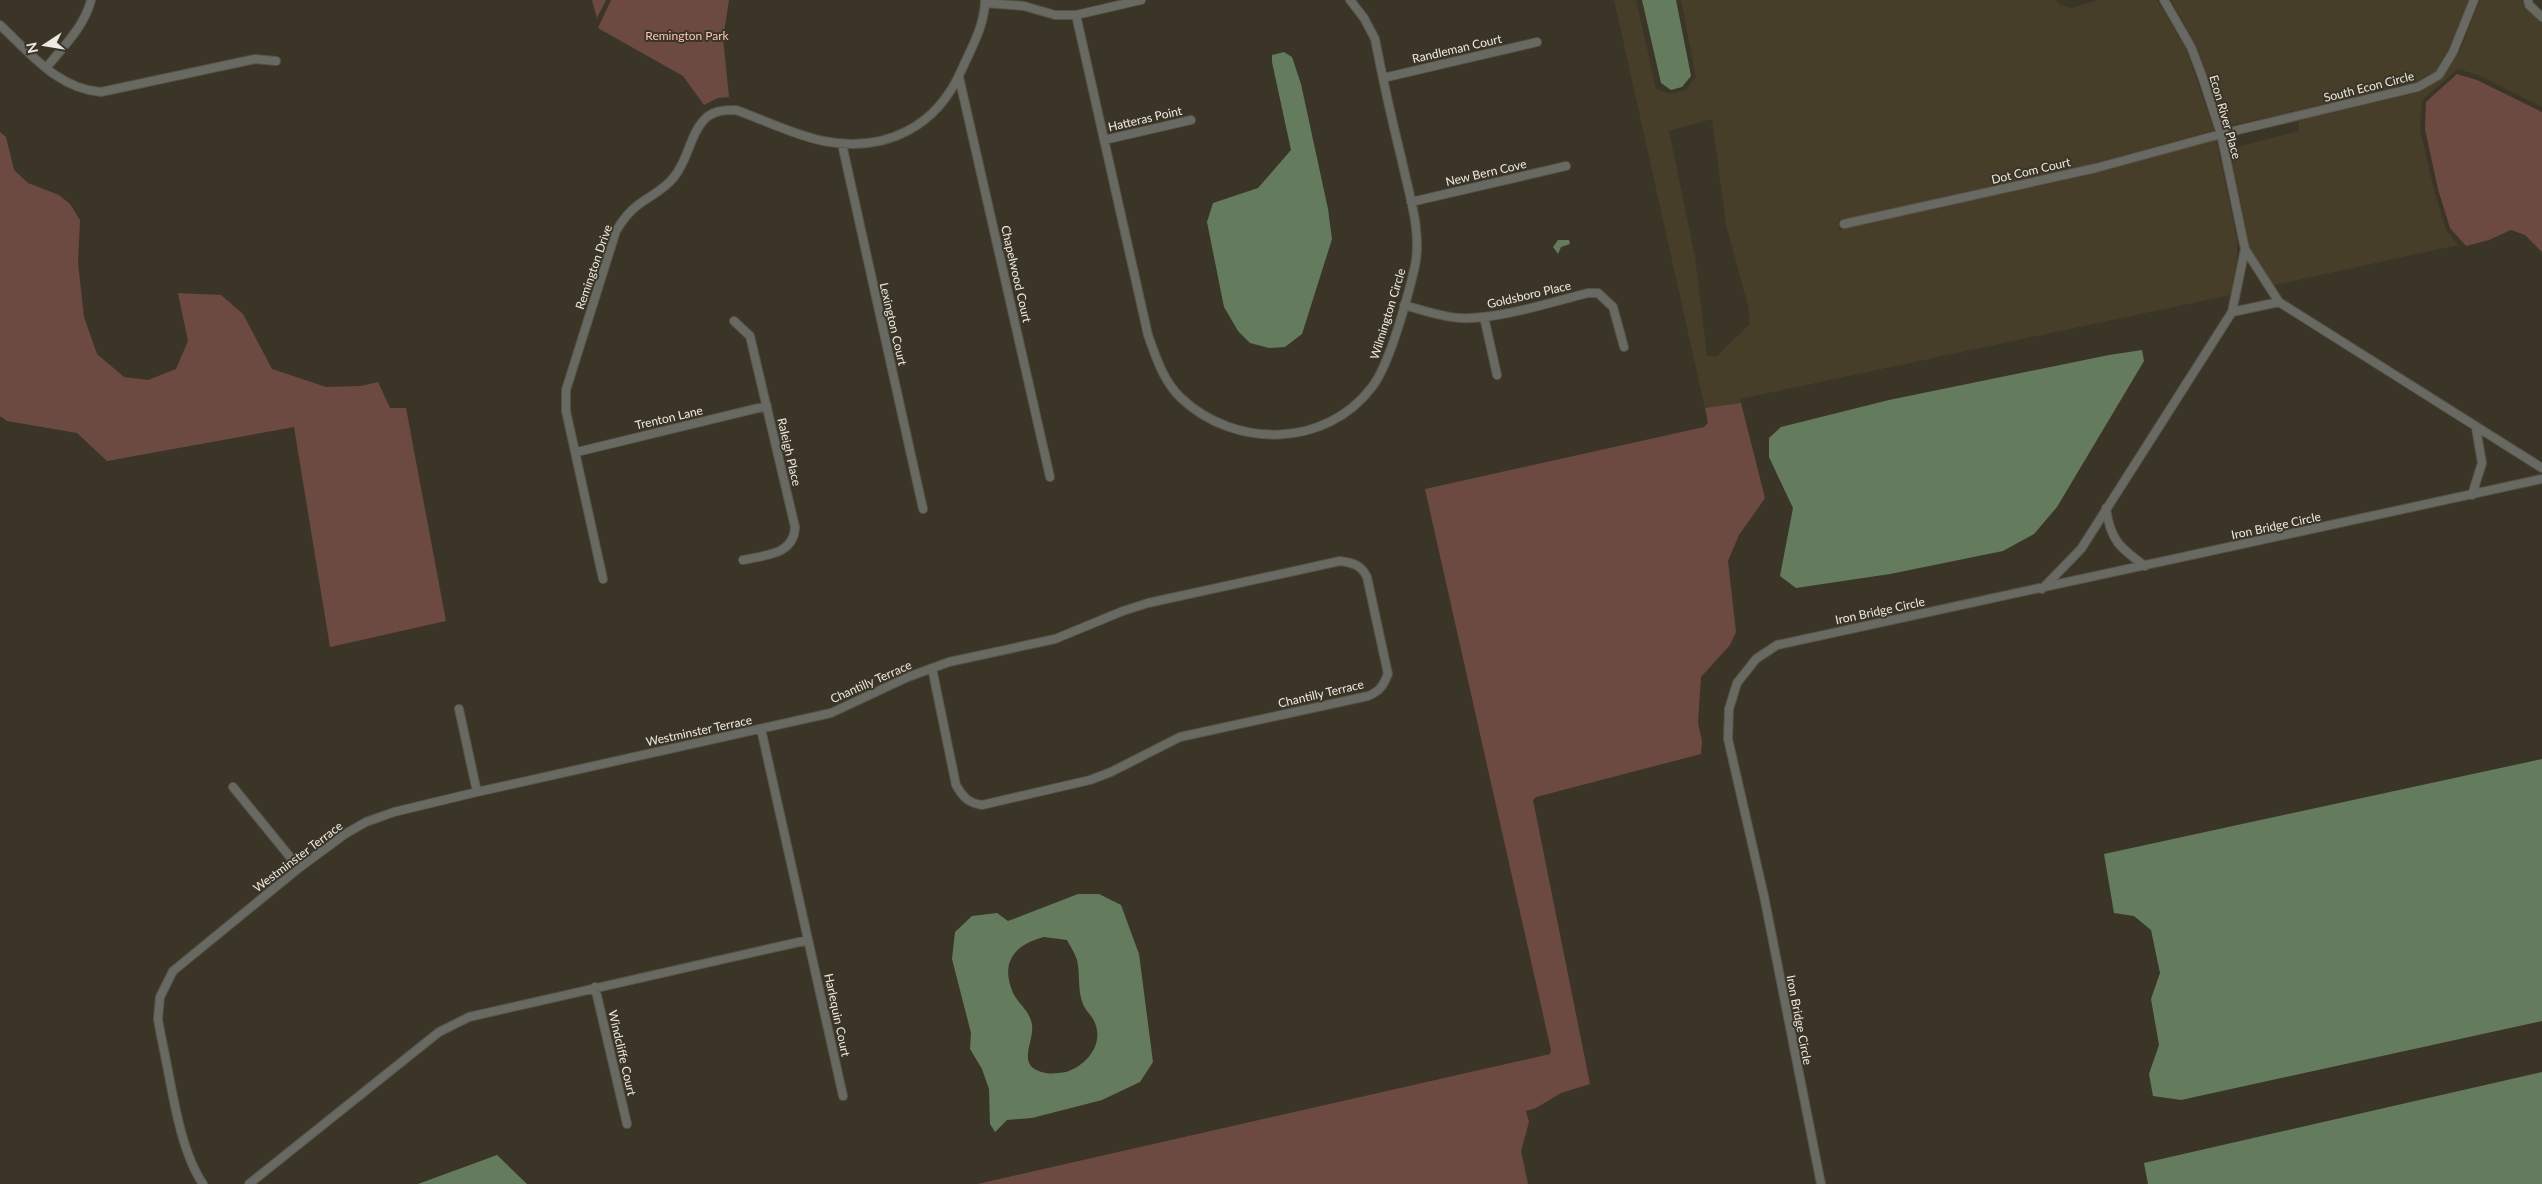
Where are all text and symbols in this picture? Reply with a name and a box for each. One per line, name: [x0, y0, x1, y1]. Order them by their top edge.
north arrow: [20, 20, 70, 70]
park label: Remington Park: [645, 28, 730, 43]
street label: Randleman Court: [1411, 31, 1504, 66]
text: N: [22, 41, 41, 55]
street label: South Econ Circle: [2322, 68, 2416, 105]
street label: Econ River Place: [2206, 73, 2245, 161]
street label: Hatteras Point: [1106, 103, 1184, 134]
street label: Dot Com Court: [1990, 154, 2073, 187]
street label: New Bern Cove: [1444, 156, 1528, 189]
street label: Remington Drive: [572, 223, 615, 311]
street label: Chapelwood Court: [998, 224, 1035, 325]
street label: Wilmington Circle: [1367, 266, 1409, 361]
street label: Goldsboro Place: [1485, 278, 1572, 311]
street label: Lexington Court: [877, 281, 910, 368]
street label: Trenton Lane: [634, 402, 704, 433]
street label: Raleigh Place: [774, 416, 805, 487]
street label: Iron Bridge Circle: [2230, 509, 2322, 542]
street label: Iron Bridge Circle: [1834, 594, 1926, 627]
street label: Chantilly Terrace: [828, 657, 914, 706]
street label: Chantilly Terrace: [1277, 676, 1365, 711]
street label: Westminster Terrace: [644, 712, 753, 749]
street label: Westminster Terrace: [250, 818, 345, 895]
street label: Harlequin Court: [821, 972, 854, 1059]
street label: Iron Bridge Circle: [1783, 974, 1816, 1066]
street label: Windcliffe Court: [605, 1009, 640, 1098]

